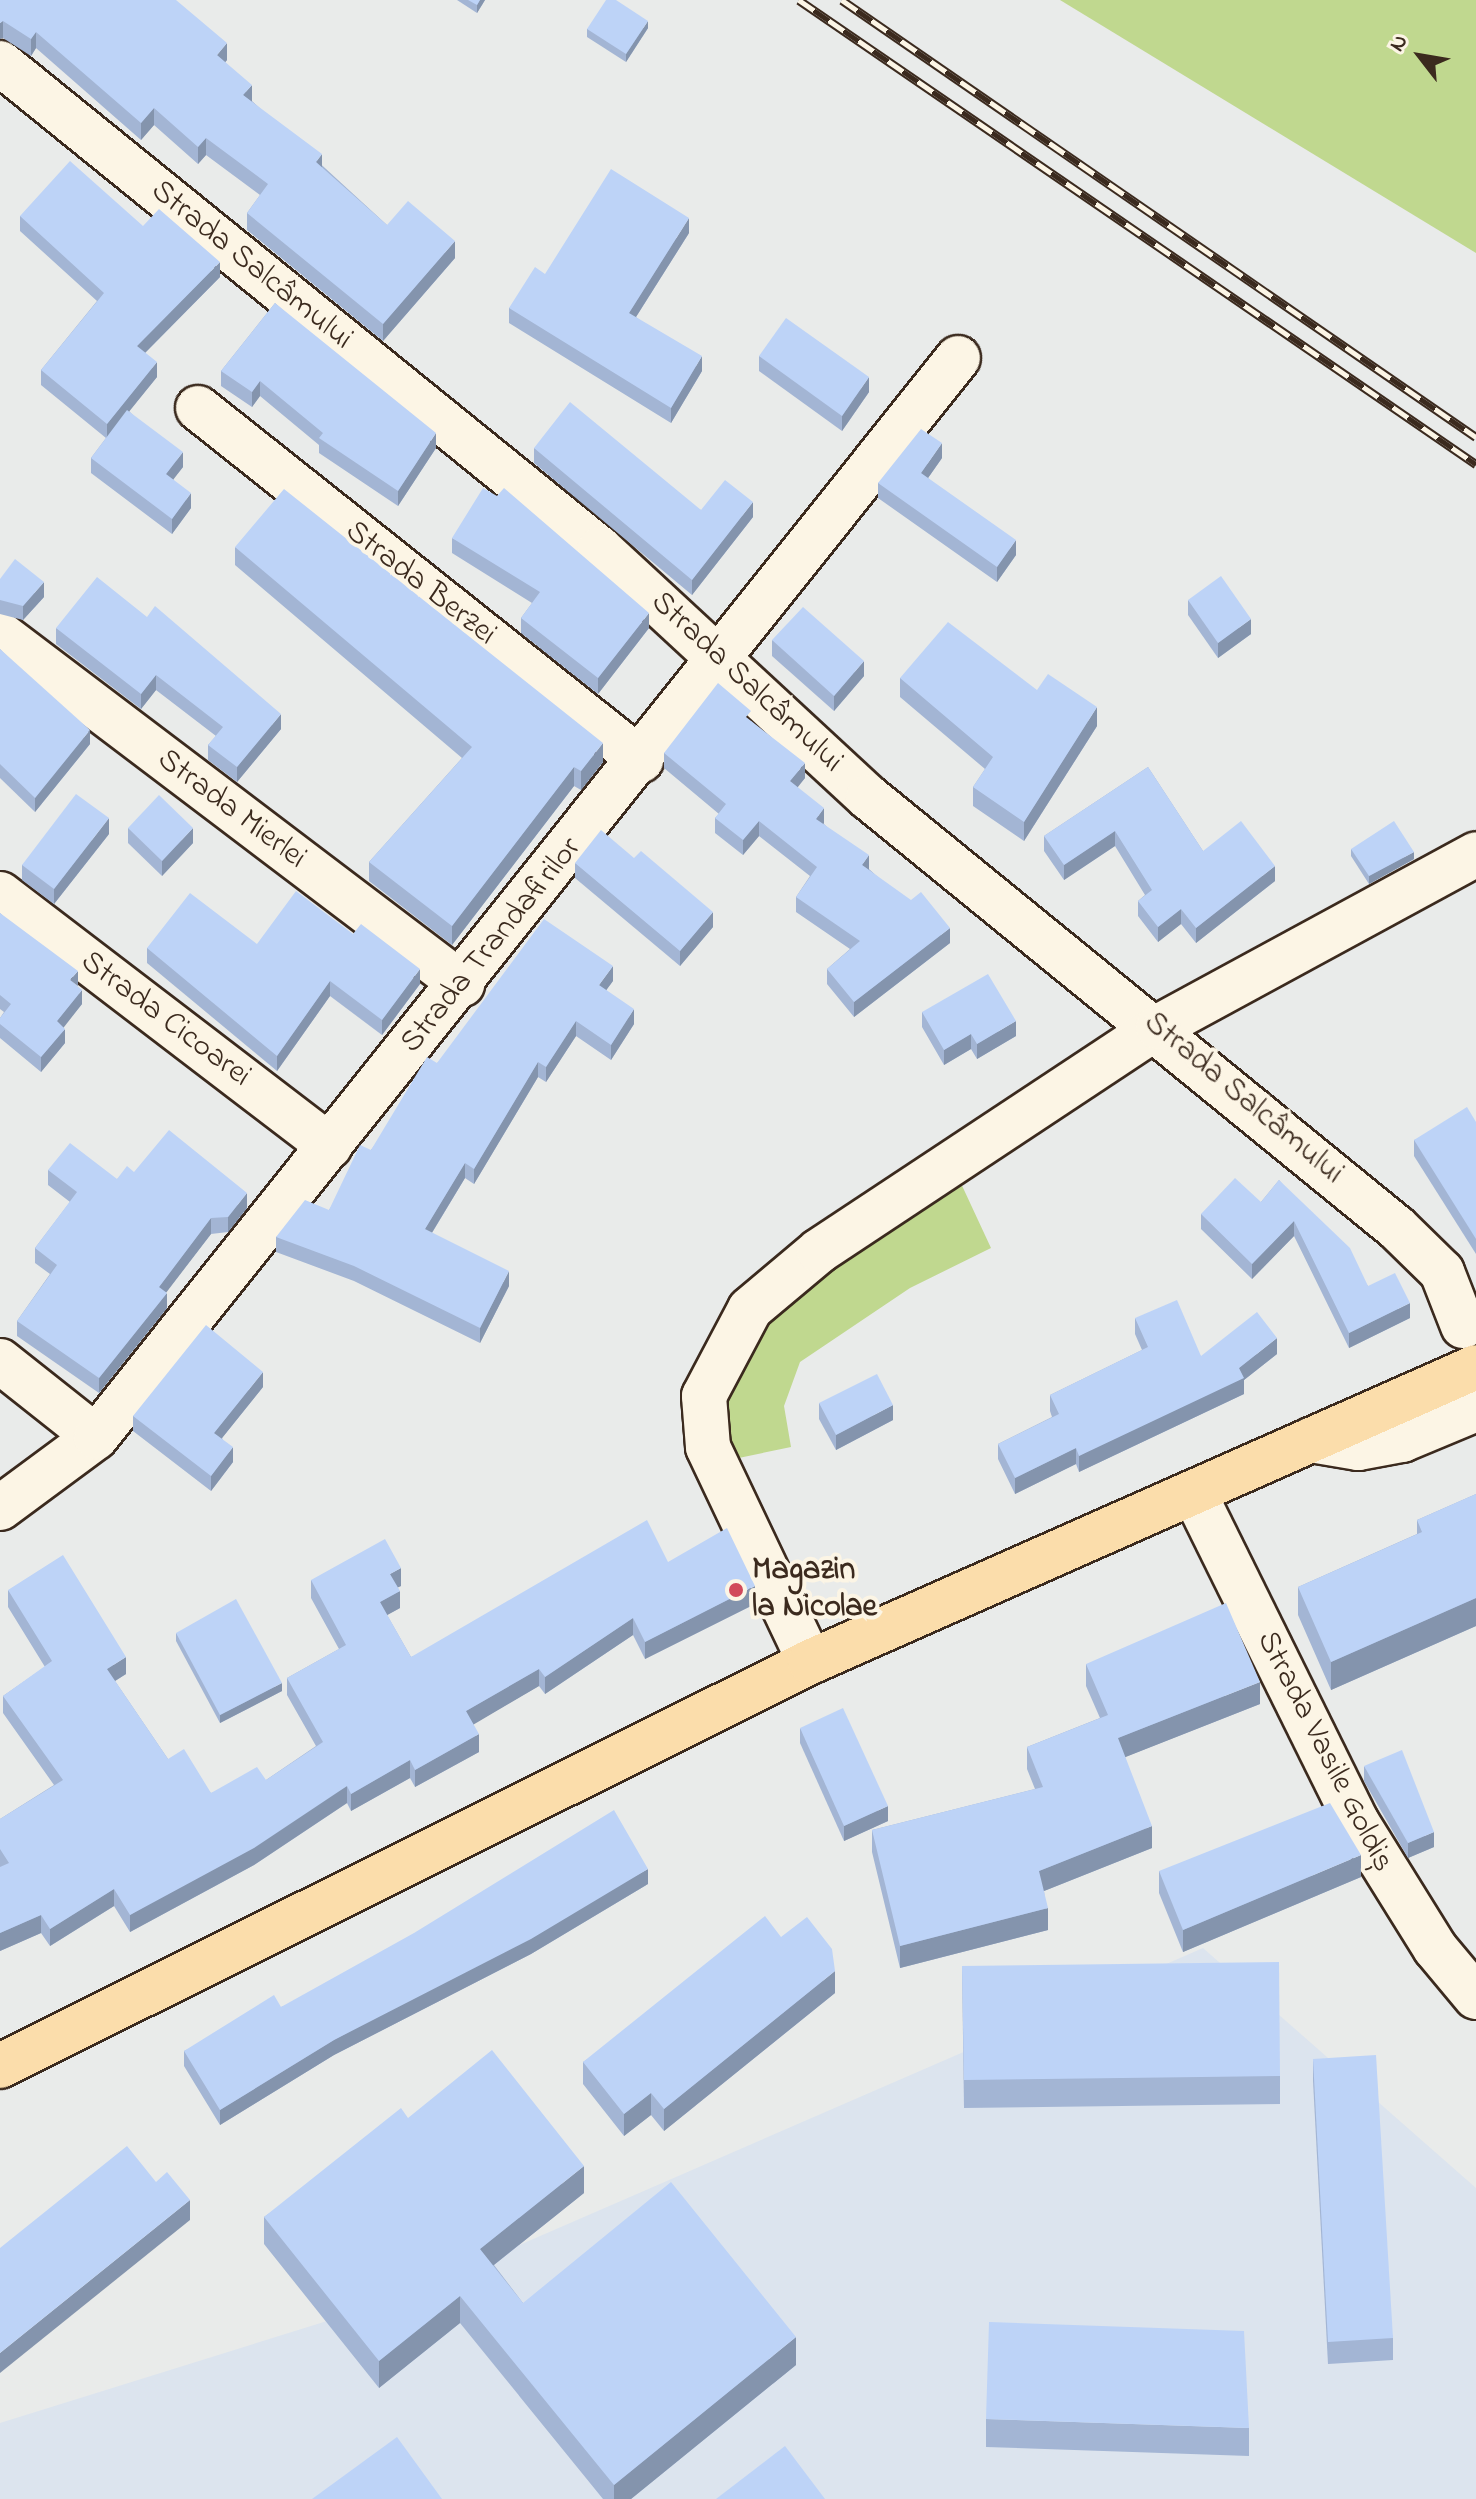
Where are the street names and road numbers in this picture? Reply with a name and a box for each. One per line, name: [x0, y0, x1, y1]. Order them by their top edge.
street label: Strada Salcâmului: [142, 173, 360, 359]
street label: Strada Berzei: [337, 513, 503, 655]
street label: Strada Salcâmului: [642, 584, 850, 782]
street label: Strada Mierlei: [149, 742, 313, 878]
street label: Strada Trandafirilor: [393, 830, 591, 1062]
street label: Strada Cicoarei: [72, 944, 258, 1096]
street label: Strada Salcâmului: [1135, 1004, 1351, 1194]
street label: Strada Vasile Goldiș: [1247, 1625, 1401, 1879]

